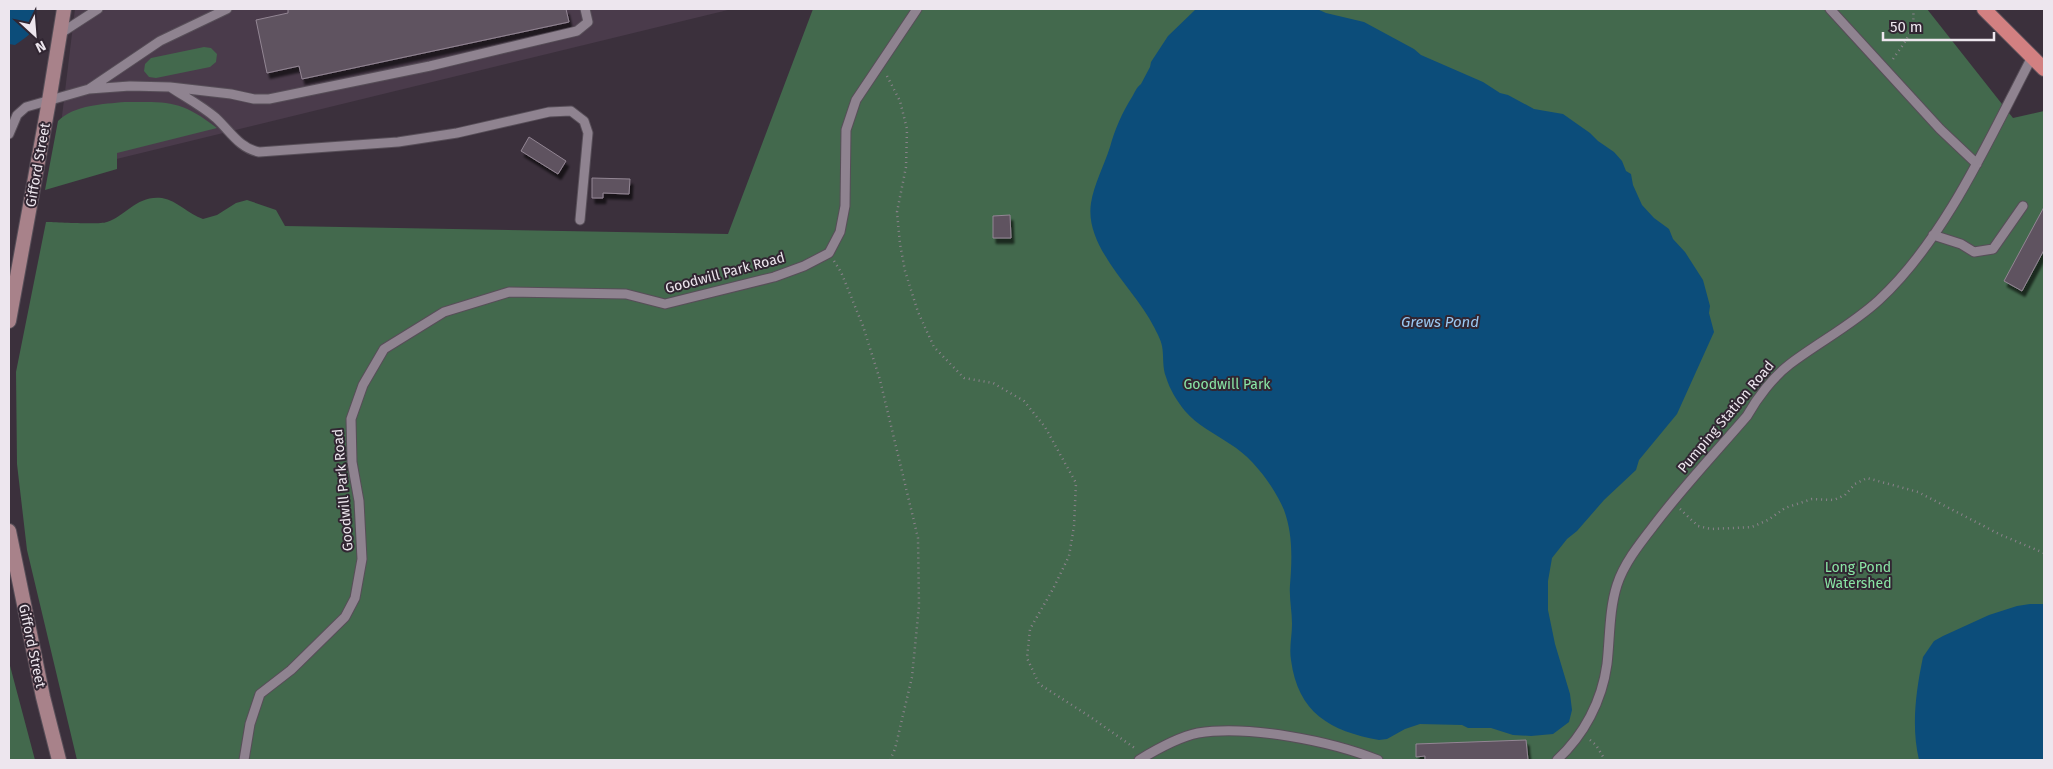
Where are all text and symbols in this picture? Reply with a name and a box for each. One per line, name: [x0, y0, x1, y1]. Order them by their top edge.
north arrow: [10, 10, 60, 60]
scale bar: [1883, 10, 1994, 42]
text: 50 m: [1890, 18, 1923, 36]
text: N: [33, 37, 48, 56]
street label: Gifford Street: [22, 121, 54, 208]
street label: Goodwill Park Road: [663, 249, 787, 297]
water label: Grews Pond: [1401, 313, 1479, 331]
street label: Pumping Station Road: [1674, 358, 1778, 476]
park label: Goodwill Park: [1183, 376, 1271, 393]
street label: Goodwill Park Road: [329, 428, 357, 552]
park label: Long Pond Watershed: [1824, 559, 1892, 592]
street label: Gifford Street: [15, 603, 49, 690]

